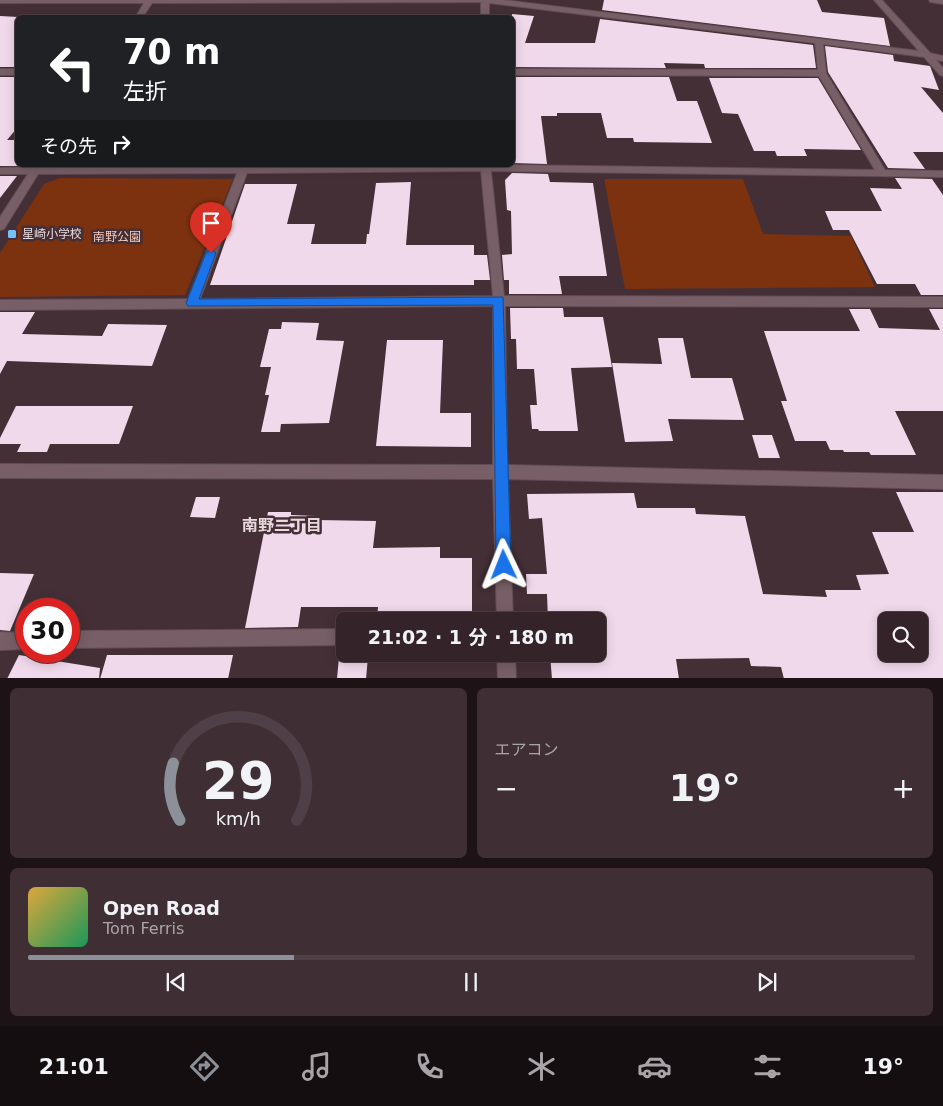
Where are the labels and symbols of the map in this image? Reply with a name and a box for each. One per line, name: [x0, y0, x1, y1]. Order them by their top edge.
pin: [190, 202, 232, 253]
place label: 星崎小学校: [22, 227, 82, 241]
marker: 星崎小学校: [6, 228, 18, 240]
park label: 南野公園: [93, 230, 141, 244]
district label: 南野二丁目: [242, 516, 322, 535]
position arrow: [477, 538, 529, 590]
speed limit sign: 30: [15, 598, 80, 663]

